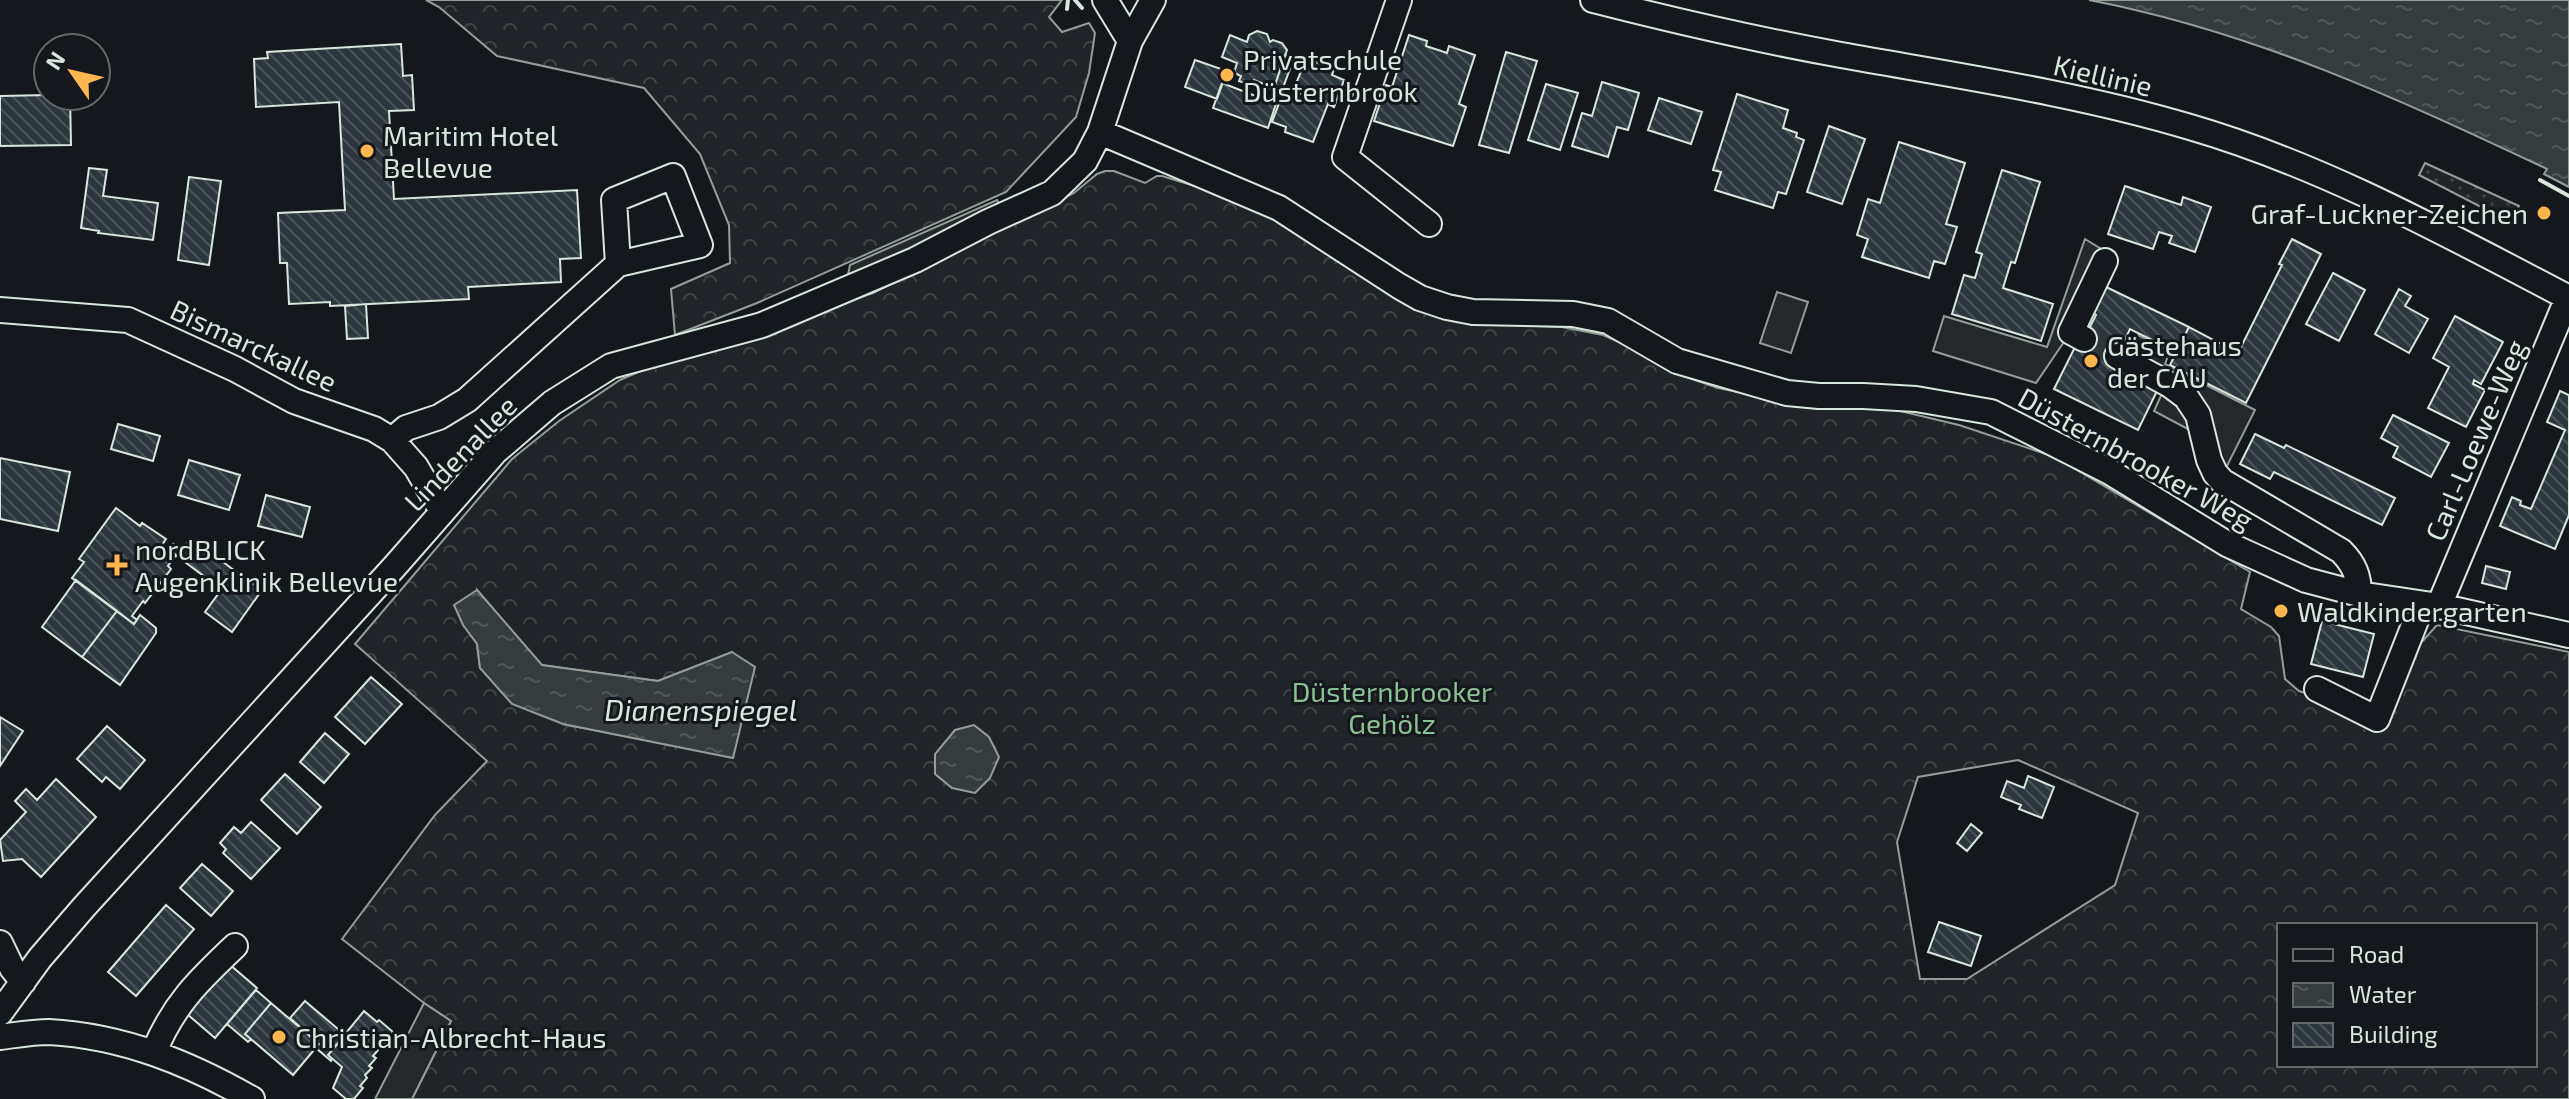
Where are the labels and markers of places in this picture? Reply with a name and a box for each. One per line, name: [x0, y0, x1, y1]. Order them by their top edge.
place label: Privatschule Düsternbrook: [1243, 42, 1418, 108]
marker: Privatschule Düsternbrook: [1218, 66, 1236, 84]
place label: Maritim Hotel Bellevue: [383, 118, 559, 184]
marker: Maritim Hotel Bellevue: [358, 142, 376, 160]
place label: Graf-Luckner-Zeichen: [2250, 196, 2528, 230]
marker: Graf-Luckner-Zeichen: [2535, 204, 2553, 222]
place label: Gästehaus der CAU: [2107, 328, 2242, 394]
marker: Gästehaus der CAU: [2082, 352, 2100, 370]
place label: nordBLICK Augenklinik Bellevue: [135, 532, 398, 598]
marker: nordBLICK Augenklinik Bellevue: [106, 554, 128, 576]
place label: Waldkindergarten: [2297, 594, 2527, 628]
marker: Waldkindergarten: [2272, 602, 2290, 620]
place label: Christian-Albrecht-Haus: [295, 1020, 606, 1054]
marker: Christian-Albrecht-Haus: [270, 1028, 288, 1046]

